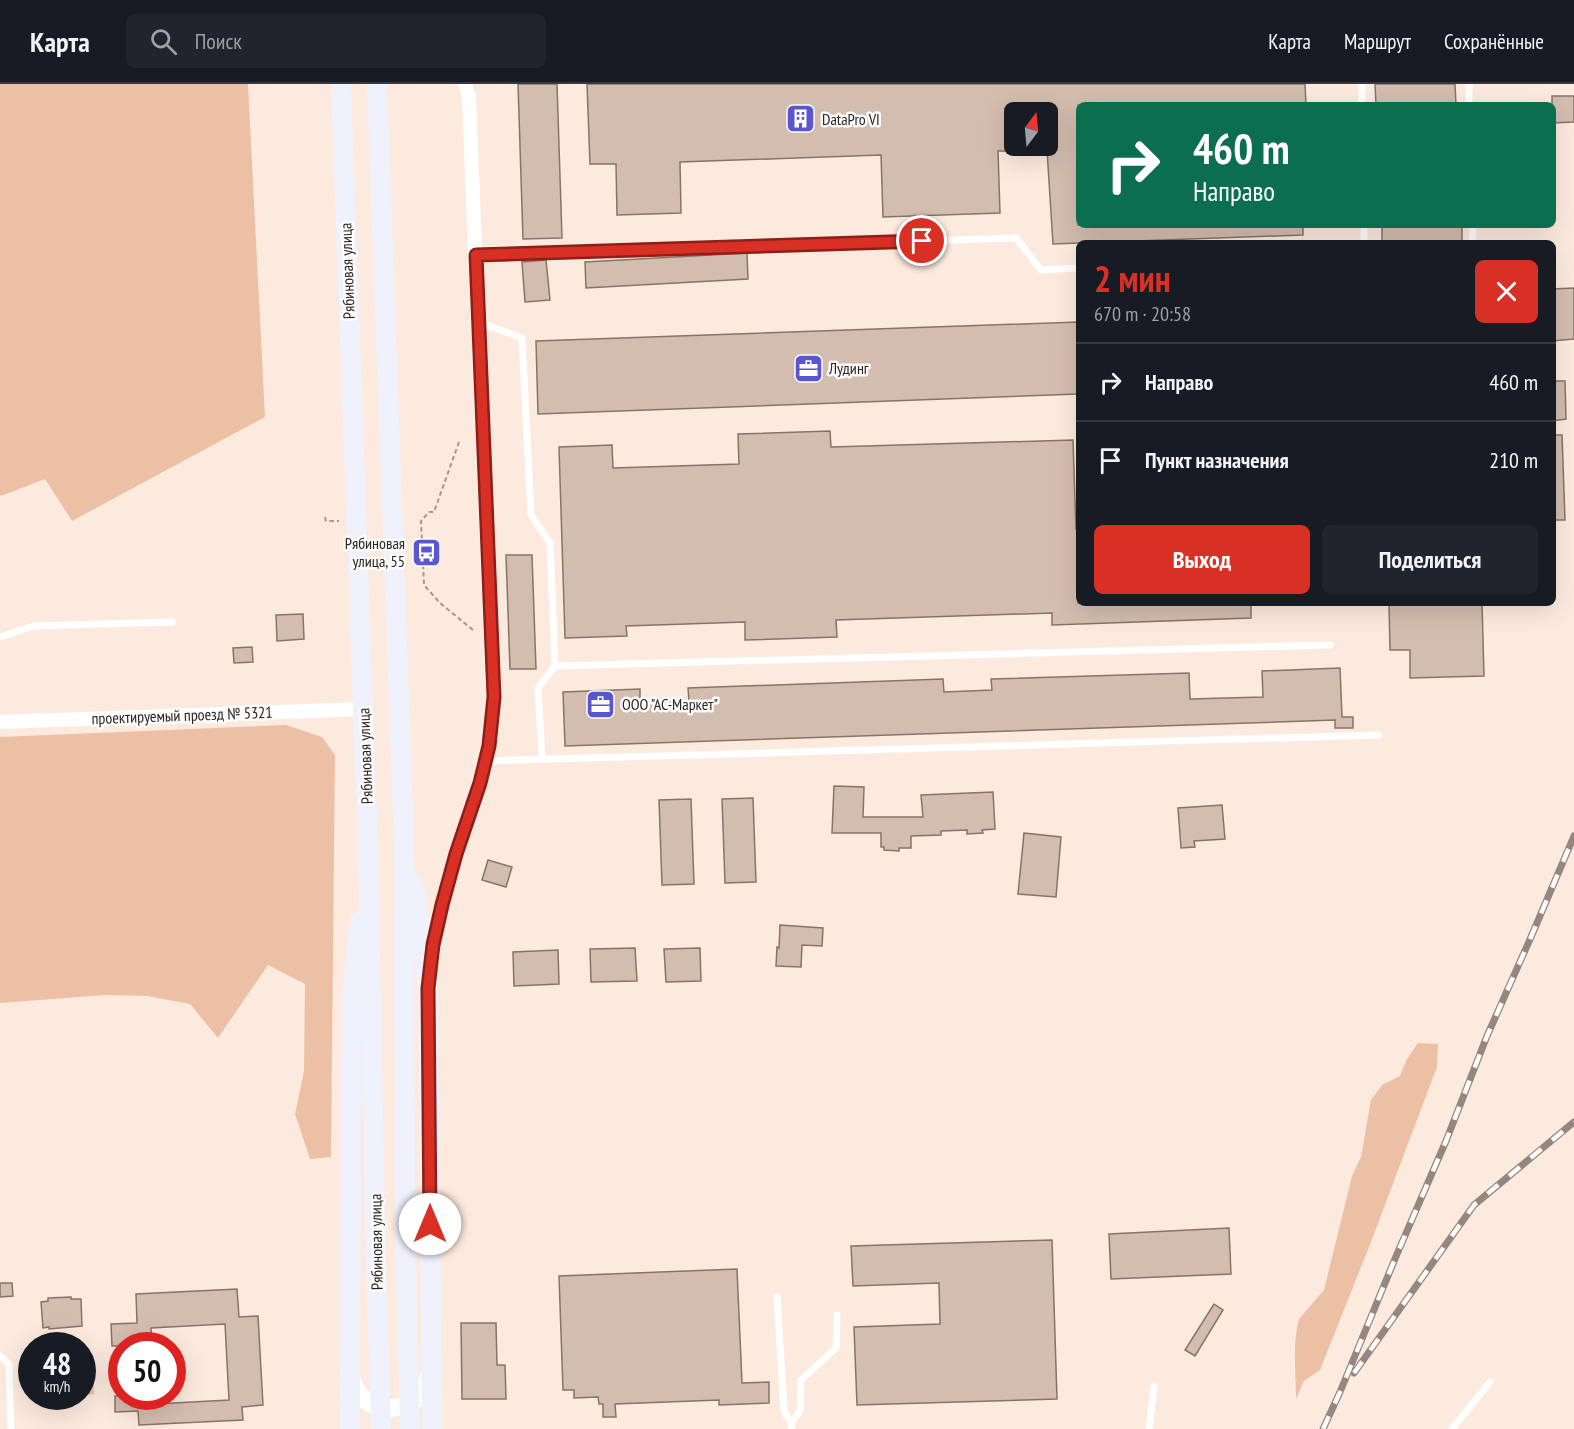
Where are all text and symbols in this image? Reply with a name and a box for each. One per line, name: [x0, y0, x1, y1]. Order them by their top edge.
search box: [126, 14, 546, 68]
text: Карта: [30, 23, 90, 60]
icon: search: [147, 25, 180, 58]
text: Поиск: [195, 27, 242, 55]
text: Карта: [1268, 28, 1311, 55]
text: Маршрут: [1344, 28, 1411, 55]
text: Сохранённые: [1444, 28, 1544, 55]
north arrow: [1004, 102, 1058, 156]
map controls: [1004, 102, 1058, 156]
building icon: DataPro VI: [785, 103, 817, 135]
place label: DataPro VI: [822, 109, 880, 129]
text: 460 m: [1193, 121, 1290, 176]
icon: right: [1094, 126, 1172, 204]
text: Направо: [1193, 174, 1275, 208]
pin: [896, 215, 947, 266]
street label: Рябиновая улица: [335, 222, 359, 320]
icon: arrive: [905, 224, 938, 257]
text: 2 мин: [1094, 255, 1171, 302]
button: close: [1475, 260, 1538, 323]
text: 670 m · 20:58: [1094, 301, 1191, 327]
office icon: Лудинг: [792, 352, 824, 384]
place label: Лудинг: [828, 358, 869, 378]
icon: right: [1094, 366, 1127, 399]
text: Направо: [1145, 368, 1213, 396]
text: 460 m: [1489, 368, 1538, 396]
icon: arrive: [1094, 444, 1127, 477]
text: Пункт назначения: [1145, 446, 1289, 474]
text: 210 m: [1489, 446, 1538, 474]
button: Выход: [1094, 525, 1310, 594]
button: Поделиться: [1322, 525, 1538, 594]
place label: Рябиновая улица, 55: [345, 533, 405, 571]
bus stop icon: Рябиновая улица, 55: [410, 536, 442, 568]
office icon: ООО "АС-Маркет": [585, 688, 617, 720]
place label: ООО "АС-Маркет": [622, 694, 718, 714]
street label: проектируемый проезд № 5321: [91, 702, 273, 728]
street label: Рябиновая улица: [353, 707, 377, 805]
position arrow: [398, 1192, 462, 1256]
street label: Рябиновая улица: [365, 1194, 387, 1290]
speed limit sign: 50: [108, 1332, 186, 1410]
text: 48: [43, 1344, 71, 1383]
text: km/h: [44, 1377, 70, 1396]

